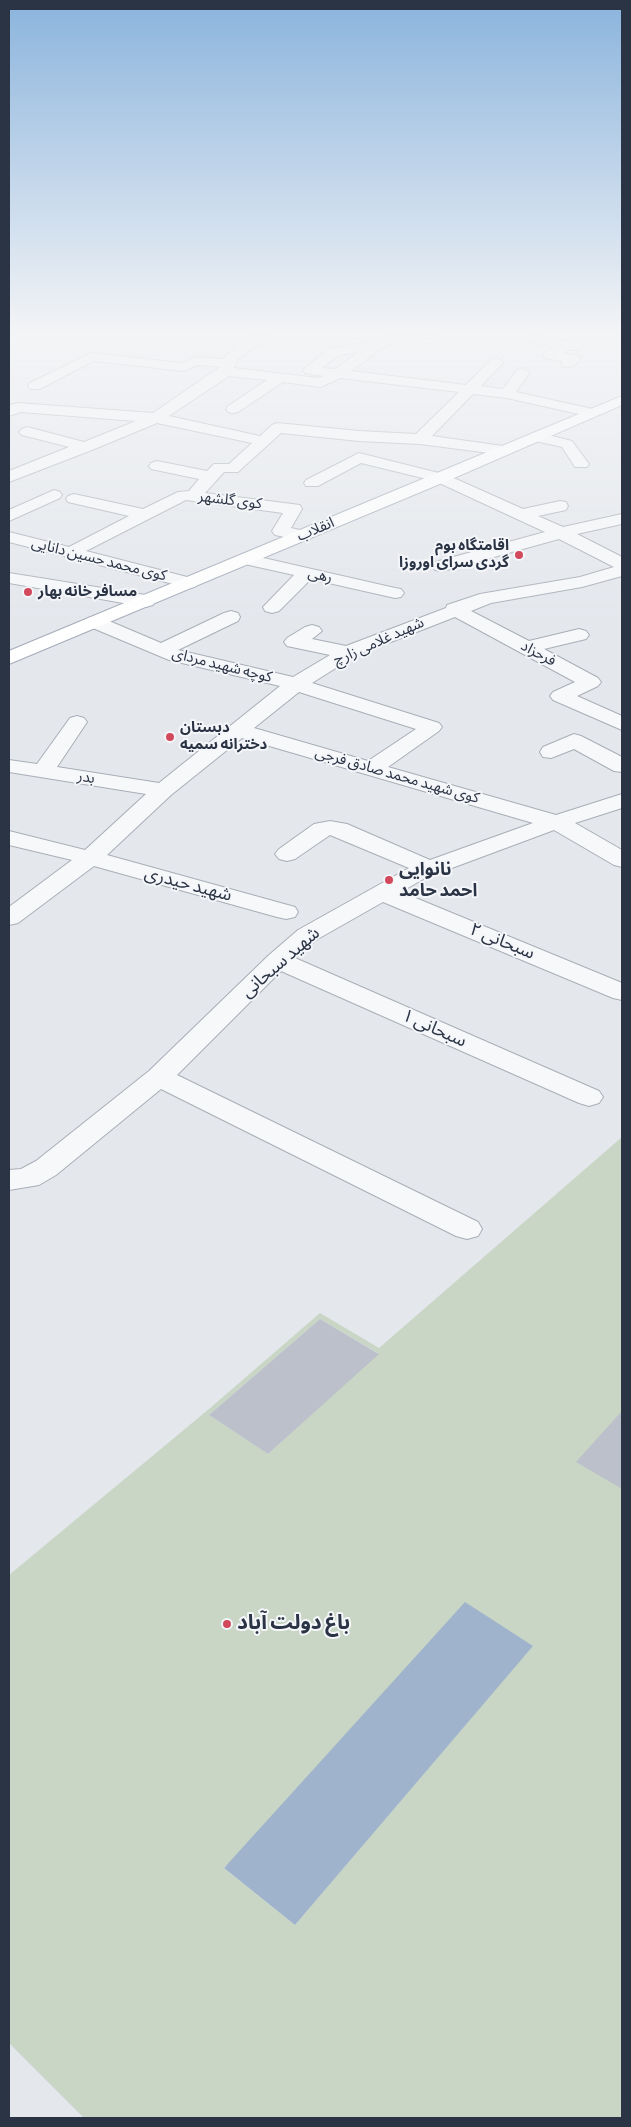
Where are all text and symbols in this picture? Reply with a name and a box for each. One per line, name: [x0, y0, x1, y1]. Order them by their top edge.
street label: کوی گلشهر: [197, 488, 263, 514]
street label: انقلاب: [295, 514, 337, 546]
street label: کوی محمد حسین دانایی: [30, 534, 168, 586]
place label: اقامتگاه بوم گردی سرای اوروزا: [399, 537, 509, 572]
marker: اقامتگاه بوم گردی سرای اوروزا: [513, 549, 525, 561]
street label: رهی: [306, 564, 334, 588]
place label: مسافر خانه بهار: [38, 583, 137, 601]
marker: مسافر خانه بهار: [22, 586, 34, 598]
street label: شهید غلامی زارچ: [331, 614, 427, 670]
street label: فرحزاد: [517, 637, 559, 671]
street label: کوچه شهید مردای: [170, 645, 274, 687]
place label: دبستان دخترانه سمیه: [180, 719, 267, 754]
marker: دبستان دخترانه سمیه: [164, 731, 176, 743]
street label: کوی شهید محمد صادق فرجی: [313, 744, 481, 808]
street label: بدر: [76, 768, 96, 788]
place label: نانوایی احمد حامد: [399, 859, 477, 902]
street label: شهید حیدری: [142, 863, 234, 907]
marker: نانوایی احمد حامد: [383, 874, 395, 886]
street label: سبحانی ۲: [466, 919, 538, 965]
street label: شهید سبحانی: [237, 923, 325, 1003]
street label: سبحانی ۱: [398, 1005, 470, 1053]
place label: باغ دولت آباد: [237, 1611, 350, 1637]
marker: باغ دولت آباد: [221, 1618, 233, 1630]

